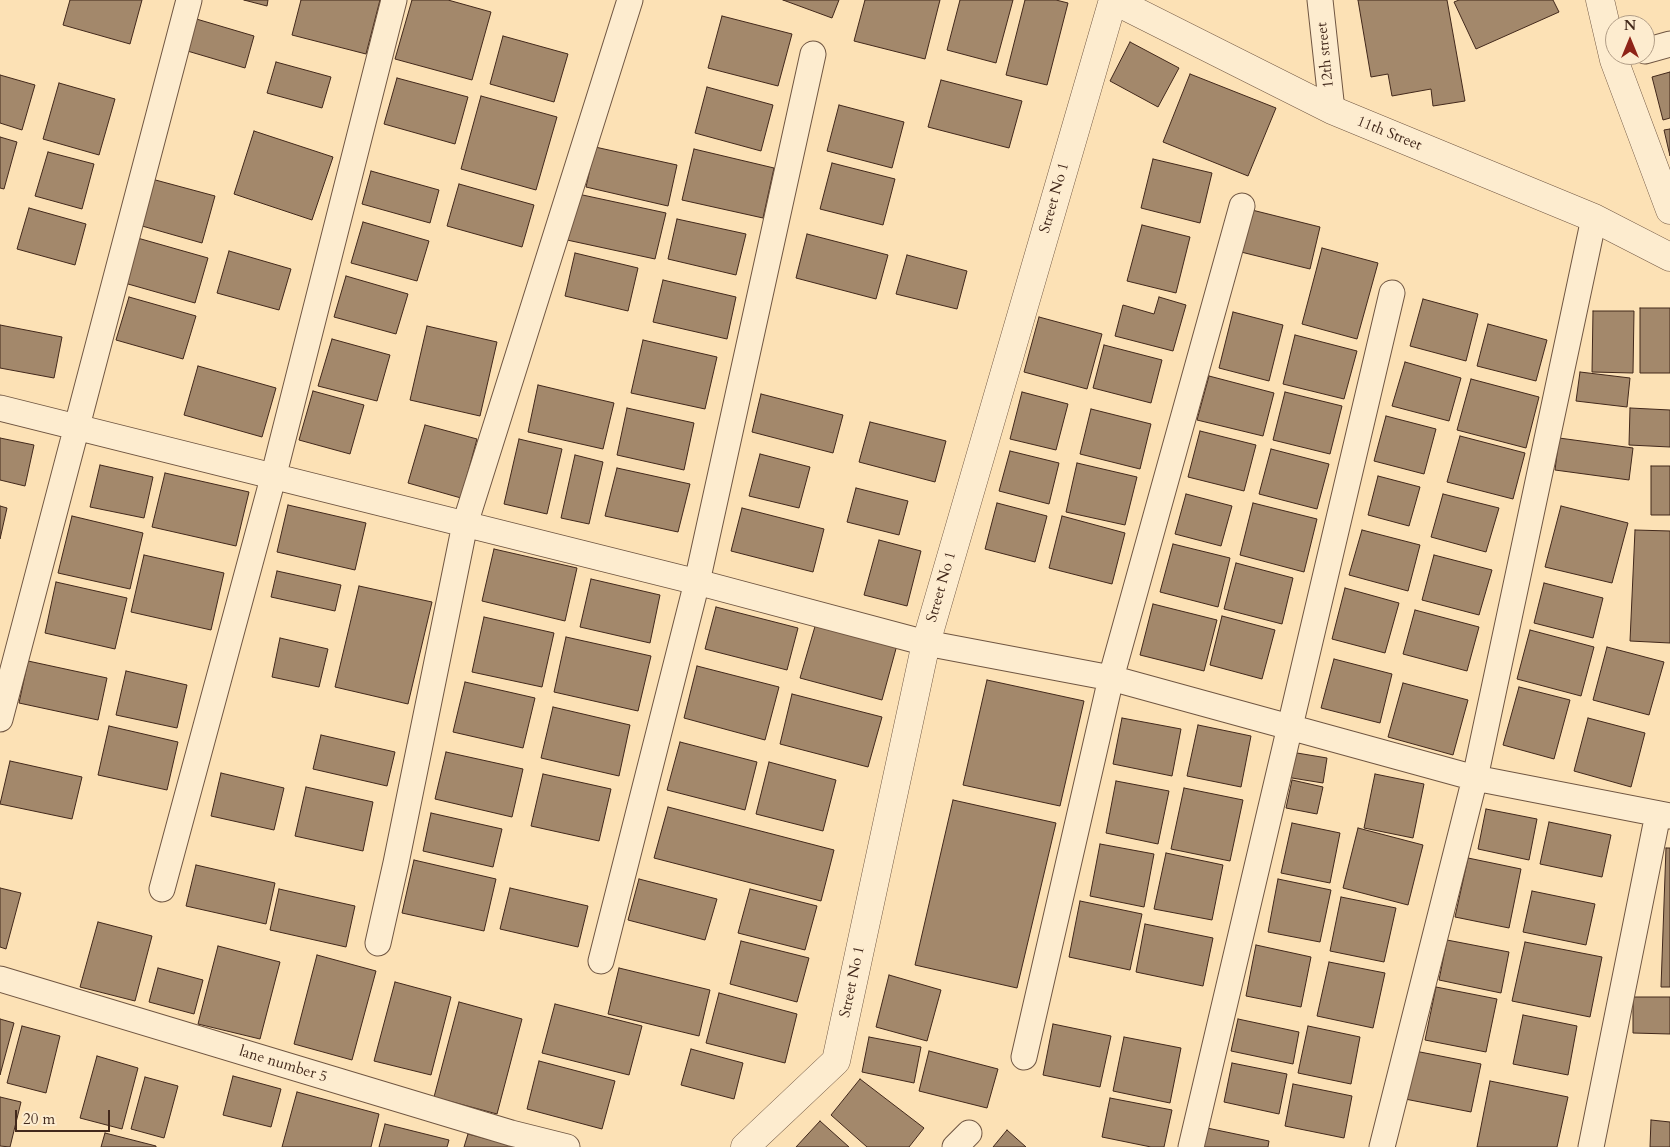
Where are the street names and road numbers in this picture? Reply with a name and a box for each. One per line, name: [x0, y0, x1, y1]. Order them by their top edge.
street label: 12th street: [1314, 21, 1338, 89]
street label: 11th Street: [1354, 113, 1424, 155]
street label: Street No 1: [1036, 161, 1074, 235]
street label: Street No 1: [923, 550, 961, 624]
street label: Street No 1: [837, 945, 869, 1019]
street label: lane number 5: [237, 1043, 329, 1087]

